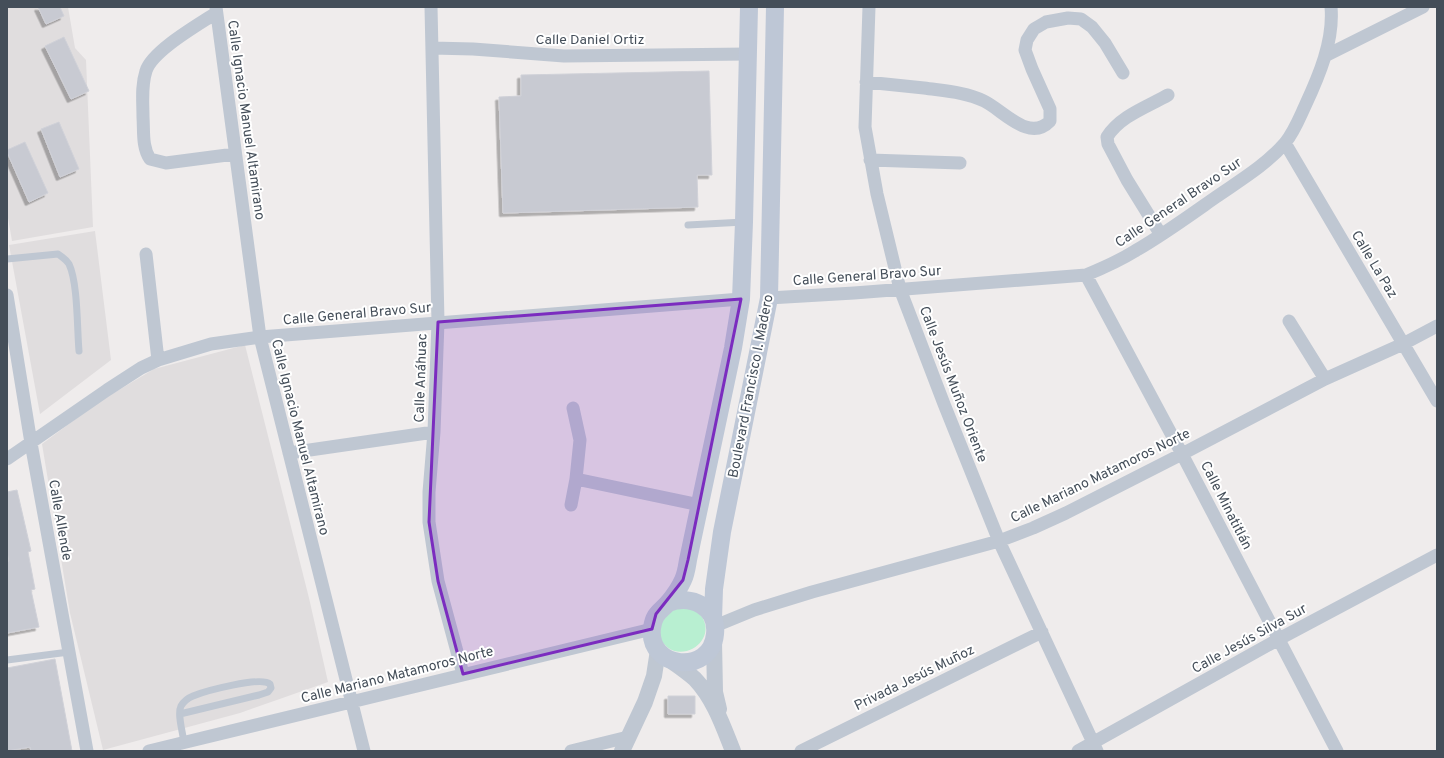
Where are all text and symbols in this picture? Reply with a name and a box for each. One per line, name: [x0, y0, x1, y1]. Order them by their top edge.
street label: Calle Ignacio Manuel Altamirano: [223, 19, 268, 221]
street label: Calle Daniel Ortiz: [536, 32, 644, 49]
street label: Calle General Bravo Sur: [1112, 154, 1246, 252]
street label: Calle La Paz: [1347, 228, 1401, 302]
street label: Calle General Bravo Sur: [792, 263, 942, 290]
street label: Boulevard Francisco I. Madero: [725, 293, 778, 479]
street label: Calle General Bravo Sur: [282, 299, 433, 329]
street label: Calle Jesús Muñoz Oriente: [915, 304, 990, 465]
street label: Calle Anáhuac: [411, 333, 432, 423]
street label: Calle Ignacio Manuel Altamirano: [267, 337, 332, 537]
street label: Calle Mariano Matamoros Norte: [1008, 425, 1193, 527]
street label: Calle Minatitlán: [1196, 459, 1255, 553]
street label: Calle Allende: [44, 478, 75, 562]
street label: Calle Jesús Silva Sur: [1189, 600, 1311, 678]
street label: Privada Jesús Muñoz: [852, 642, 978, 715]
street label: Calle Mariano Matamoros Norte: [299, 643, 495, 708]

